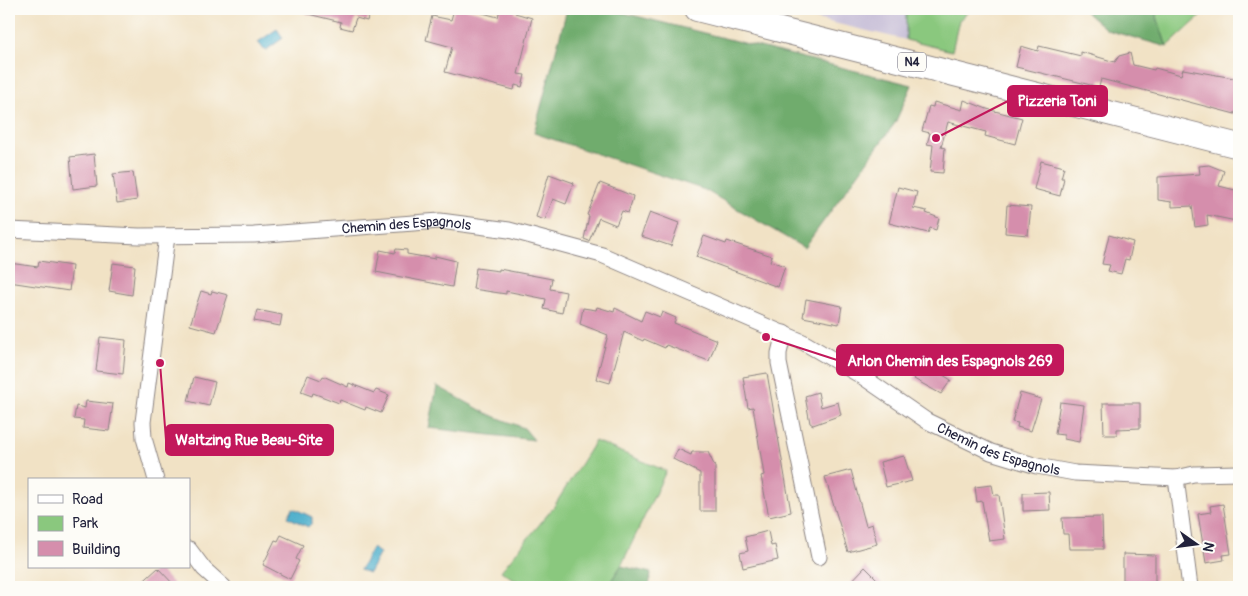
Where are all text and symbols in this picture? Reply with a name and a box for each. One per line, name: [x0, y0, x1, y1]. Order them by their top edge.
road number: N4: [898, 52, 926, 72]
callout: Pizzeria Toni: [1008, 86, 1107, 116]
text: Pizzeria Toni: [1018, 92, 1097, 111]
street label: Chemin des Espagnols: [341, 213, 473, 237]
callout: Arlon Chemin des Espagnols 269: [837, 345, 1063, 375]
text: Arlon Chemin des Espagnols 269: [847, 352, 1053, 371]
street label: Chemin des Espagnols: [934, 419, 1062, 479]
callout: Waltzing Rue Beau-Site: [166, 425, 333, 455]
text: Waltzing Rue Beau-Site: [175, 431, 323, 450]
legend: [28, 478, 190, 568]
text: Road: [72, 490, 103, 509]
text: Park: [72, 514, 99, 533]
north arrow: [1170, 518, 1220, 568]
text: Building: [72, 540, 120, 559]
text: N: [1199, 540, 1218, 554]

